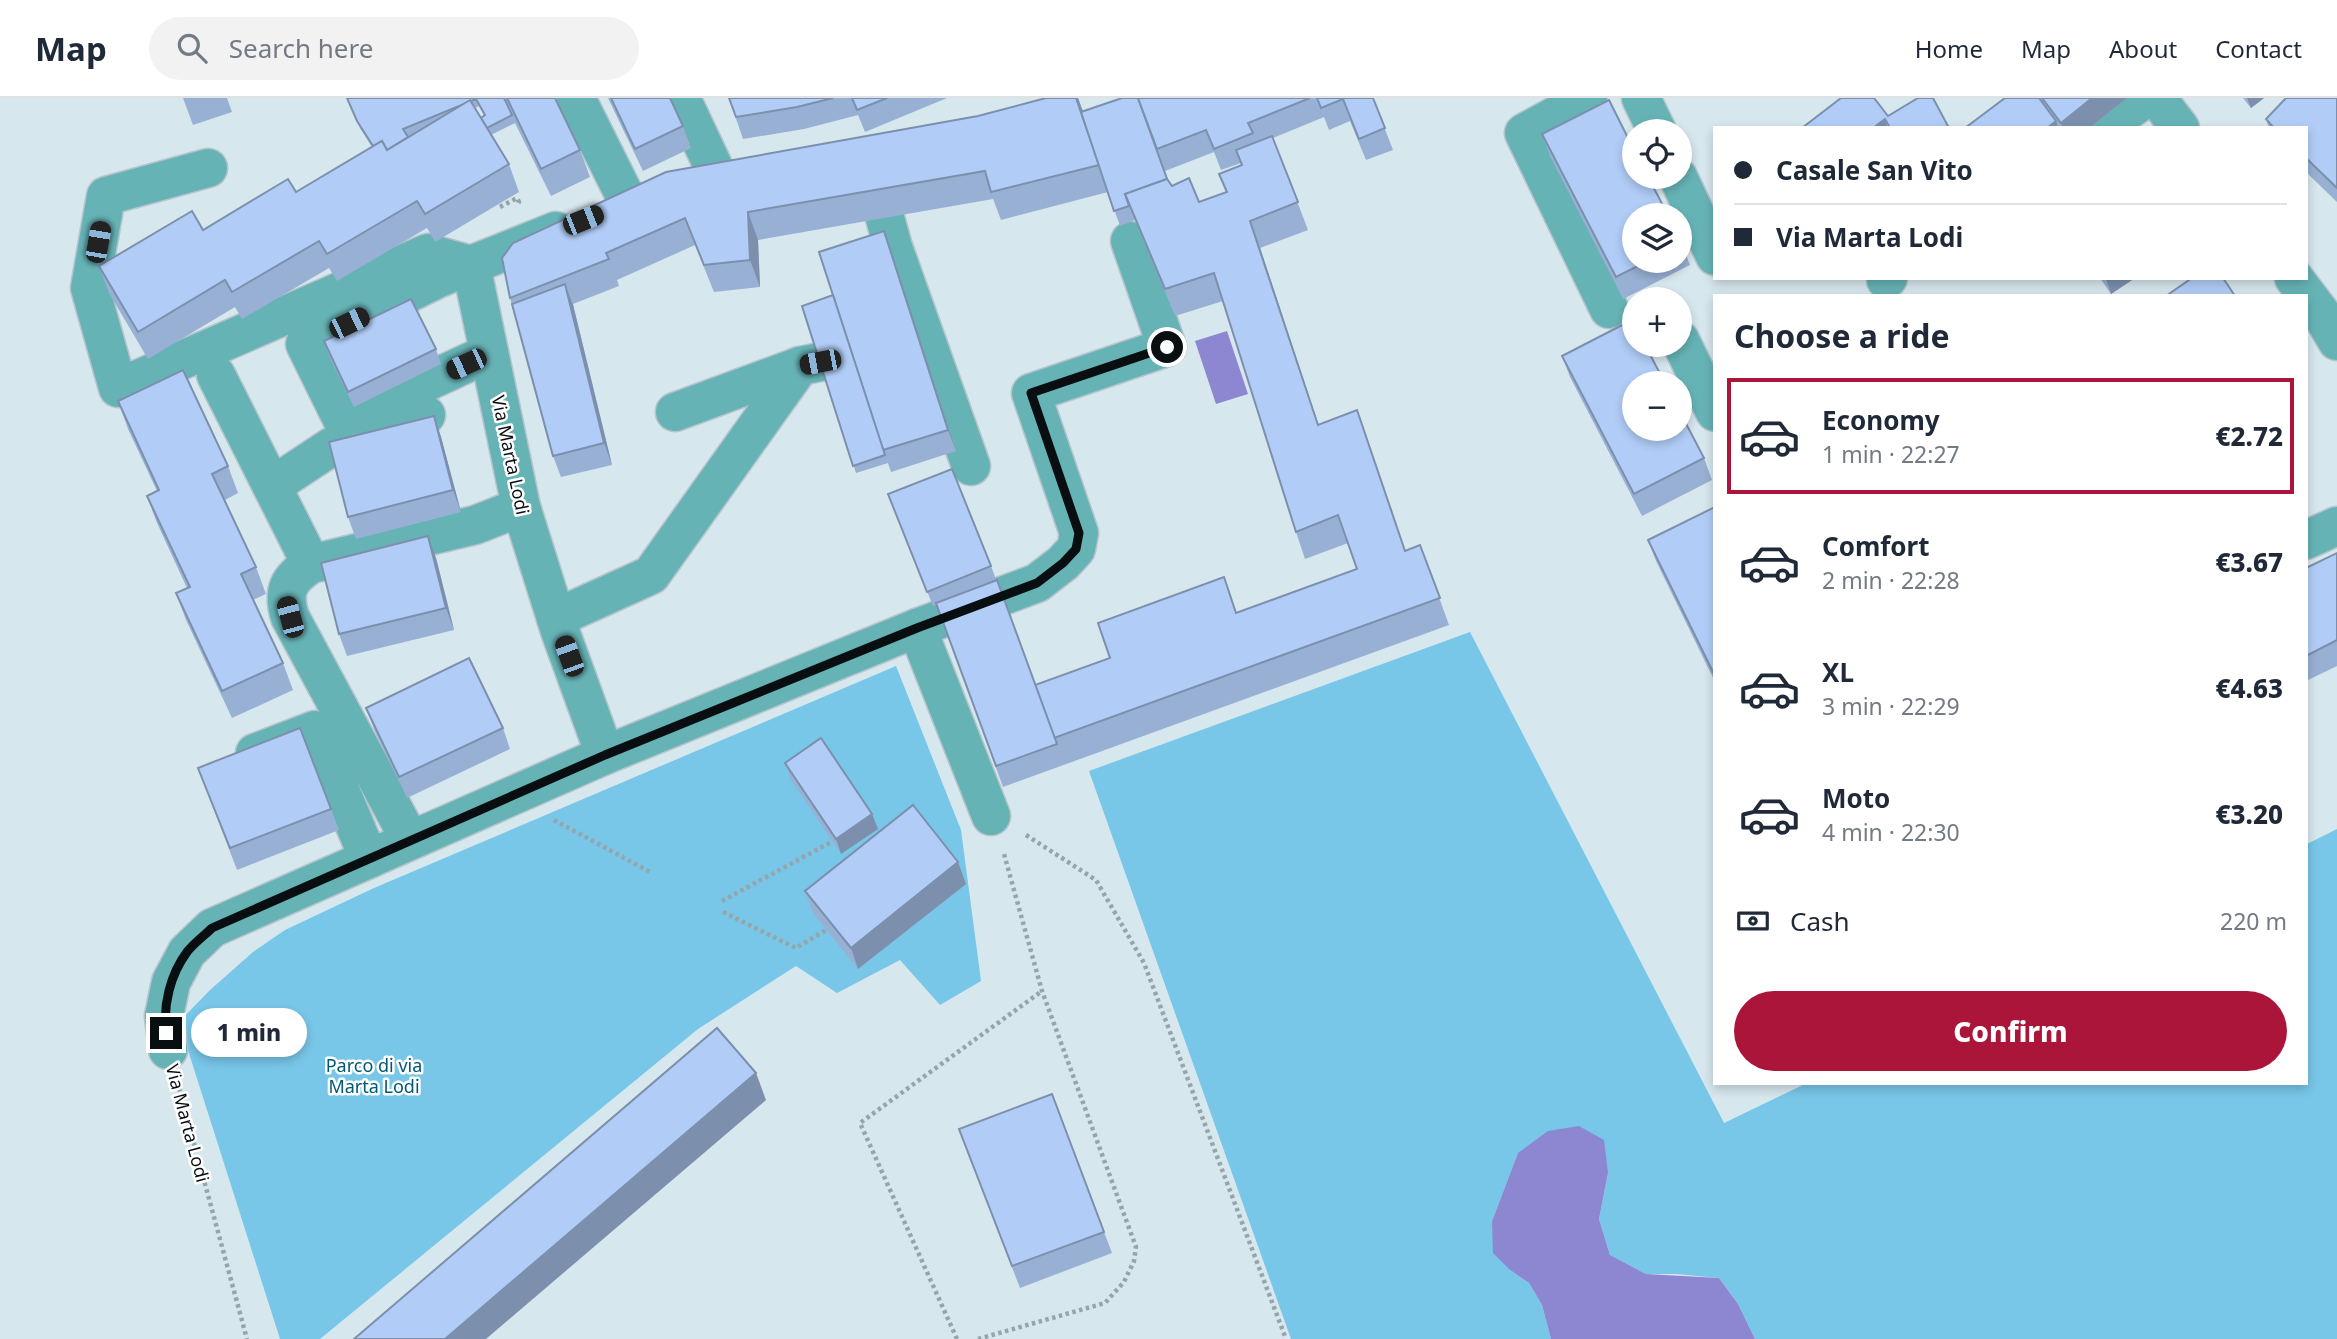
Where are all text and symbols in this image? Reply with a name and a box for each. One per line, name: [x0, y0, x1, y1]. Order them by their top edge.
search box: [149, 17, 639, 80]
text: Map: [35, 26, 107, 71]
icon: search: [173, 29, 211, 67]
text: Search here: [229, 30, 373, 66]
text: Home: [1915, 32, 1983, 65]
text: Map: [2021, 32, 2071, 65]
text: About: [2109, 32, 2177, 65]
text: Contact: [2215, 32, 2302, 65]
map controls: [1622, 119, 1692, 441]
button: locate: [1622, 119, 1692, 189]
text: Casale San Vito: [1776, 152, 1973, 188]
car: [560, 202, 607, 238]
button: layers: [1622, 203, 1692, 273]
car: [85, 219, 112, 265]
text: Via Marta Lodi: [1776, 219, 1963, 255]
button: +: [1622, 287, 1692, 357]
car: [326, 304, 373, 342]
text: Choose a ride: [1734, 314, 1950, 357]
route start: [1151, 331, 1183, 363]
car: [443, 346, 490, 382]
car: [798, 348, 843, 376]
button: −: [1622, 371, 1692, 441]
street label: Via Marta Lodi: [487, 393, 535, 517]
text: Economy: [1822, 402, 1940, 438]
icon: car: [1738, 405, 1801, 468]
text: €2.72: [2215, 418, 2283, 454]
text: 1 min · 22:27: [1822, 438, 1960, 470]
text: Comfort: [1822, 528, 1930, 564]
icon: car: [1738, 531, 1801, 594]
text: €3.67: [2215, 544, 2283, 580]
text: 2 min · 22:28: [1822, 564, 1960, 596]
car: [275, 594, 306, 640]
car: [552, 633, 587, 679]
text: XL: [1822, 654, 1854, 690]
icon: car: [1738, 657, 1801, 720]
text: €4.63: [2215, 670, 2283, 706]
text: 3 min · 22:29: [1822, 690, 1960, 722]
text: Moto: [1822, 780, 1890, 816]
icon: car: [1738, 783, 1801, 846]
text: €3.20: [2215, 796, 2283, 832]
text: 4 min · 22:30: [1822, 816, 1960, 848]
icon: cash: [1734, 902, 1772, 940]
text: Cash: [1790, 903, 1850, 939]
text: 220 m: [2220, 905, 2287, 937]
button: Confirm: [1734, 991, 2287, 1071]
callout: 1 min: [190, 1009, 306, 1058]
text: 1 min: [217, 1016, 281, 1048]
route end: [150, 1017, 182, 1049]
park label: Parco di via Marta Lodi: [326, 1053, 422, 1098]
street label: Via Marta Lodi: [161, 1061, 215, 1185]

